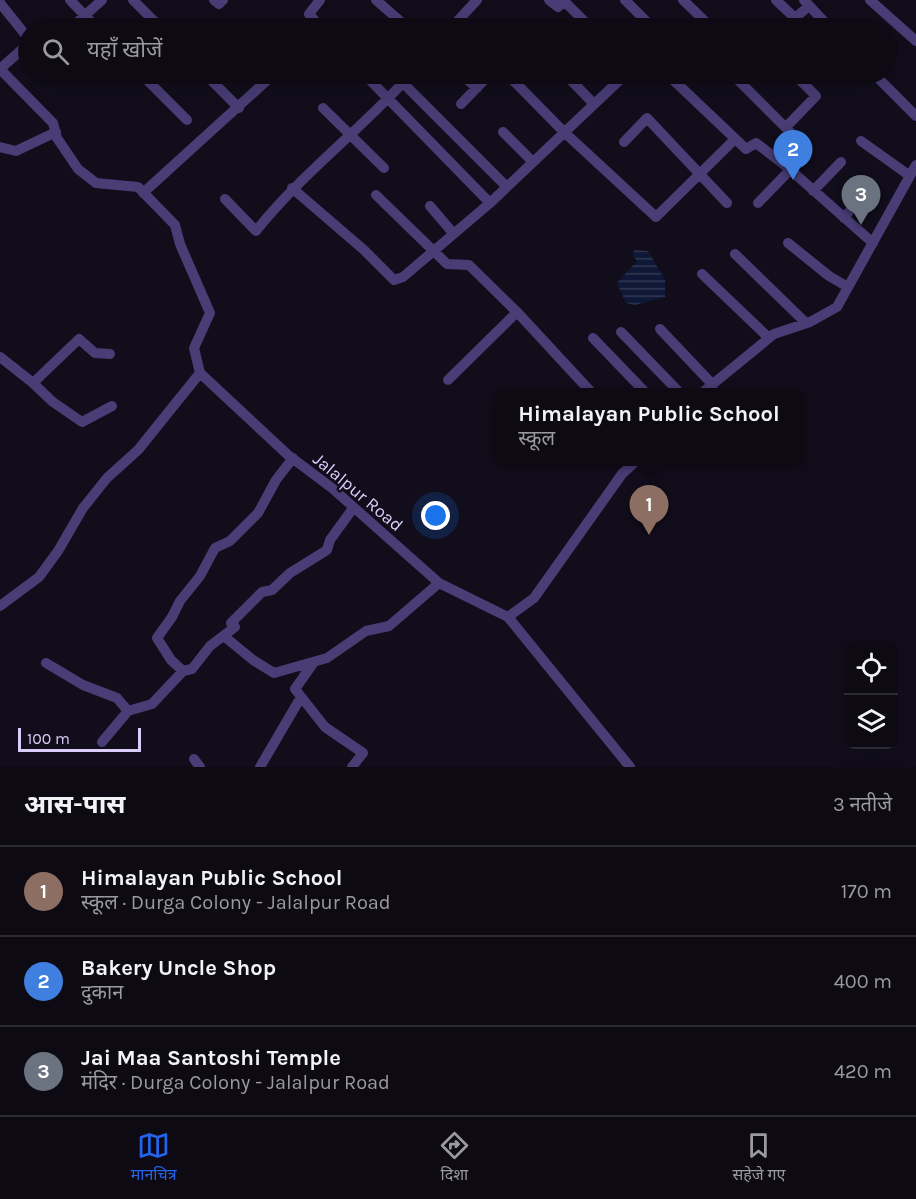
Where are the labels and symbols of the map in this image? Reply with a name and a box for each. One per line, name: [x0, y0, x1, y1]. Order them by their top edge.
pin: 2: [774, 130, 812, 180]
pin: 3: [842, 176, 880, 225]
street label: Jalalpur Road: [308, 448, 408, 536]
pin: 1: [630, 486, 668, 535]
your location: [421, 501, 450, 530]
scale bar: [18, 725, 141, 752]

